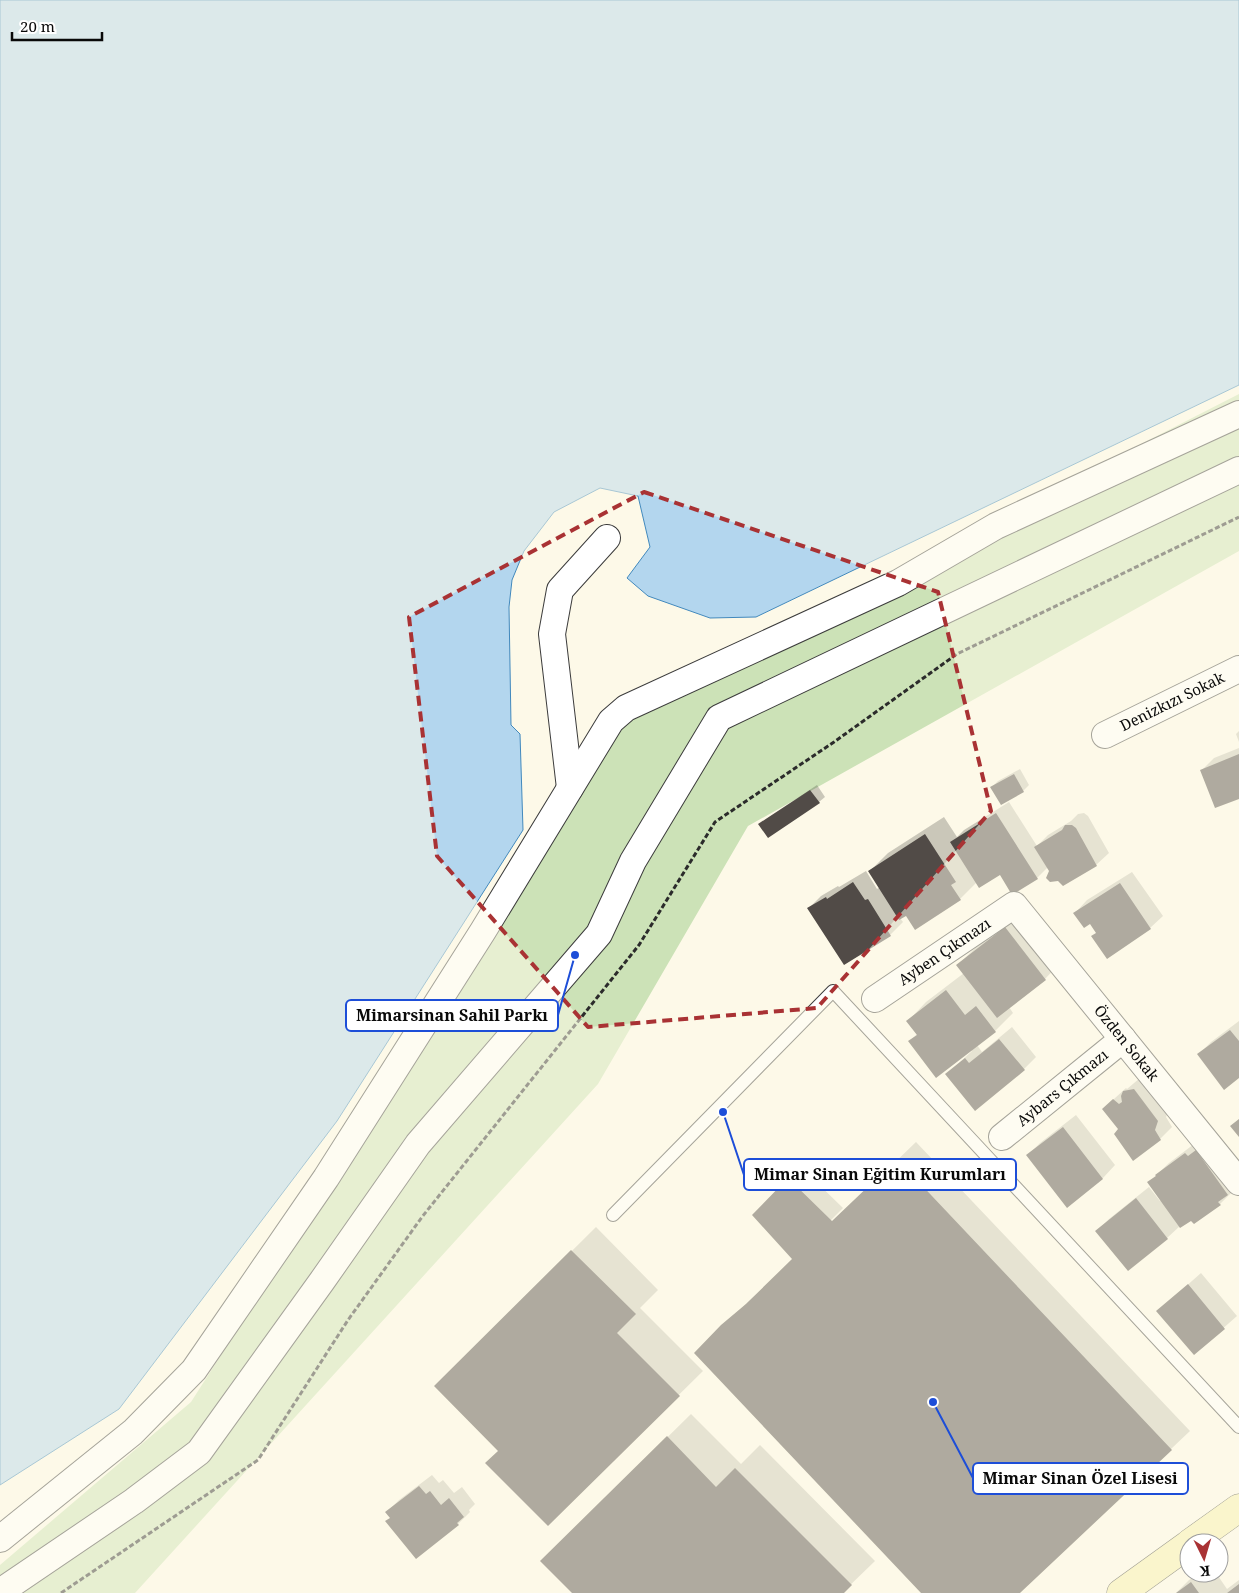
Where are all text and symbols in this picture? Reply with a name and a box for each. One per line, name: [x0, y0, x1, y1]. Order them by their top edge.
scale bar: [12, 10, 102, 42]
text: 20 m: [20, 16, 55, 36]
street label: Denizkızı Sokak: [1116, 667, 1228, 735]
street label: Ayben Çıkmazı: [894, 913, 994, 989]
callout: Mimarsinan Sahil Parkı: [346, 1000, 558, 1031]
street label: Özden Sokak: [1090, 1000, 1164, 1085]
text: Mimarsinan Sahil Parkı: [356, 1004, 548, 1026]
street label: Aybars Çıkmazı: [1012, 1044, 1112, 1130]
callout: Mimar Sinan Eğitim Kurumları: [744, 1159, 1016, 1190]
text: Mimar Sinan Eğitim Kurumları: [754, 1163, 1006, 1185]
callout: Mimar Sinan Özel Lisesi: [973, 1463, 1188, 1494]
text: Mimar Sinan Özel Lisesi: [982, 1467, 1178, 1489]
north arrow: [1179, 1533, 1229, 1583]
text: K: [1199, 1562, 1211, 1581]

